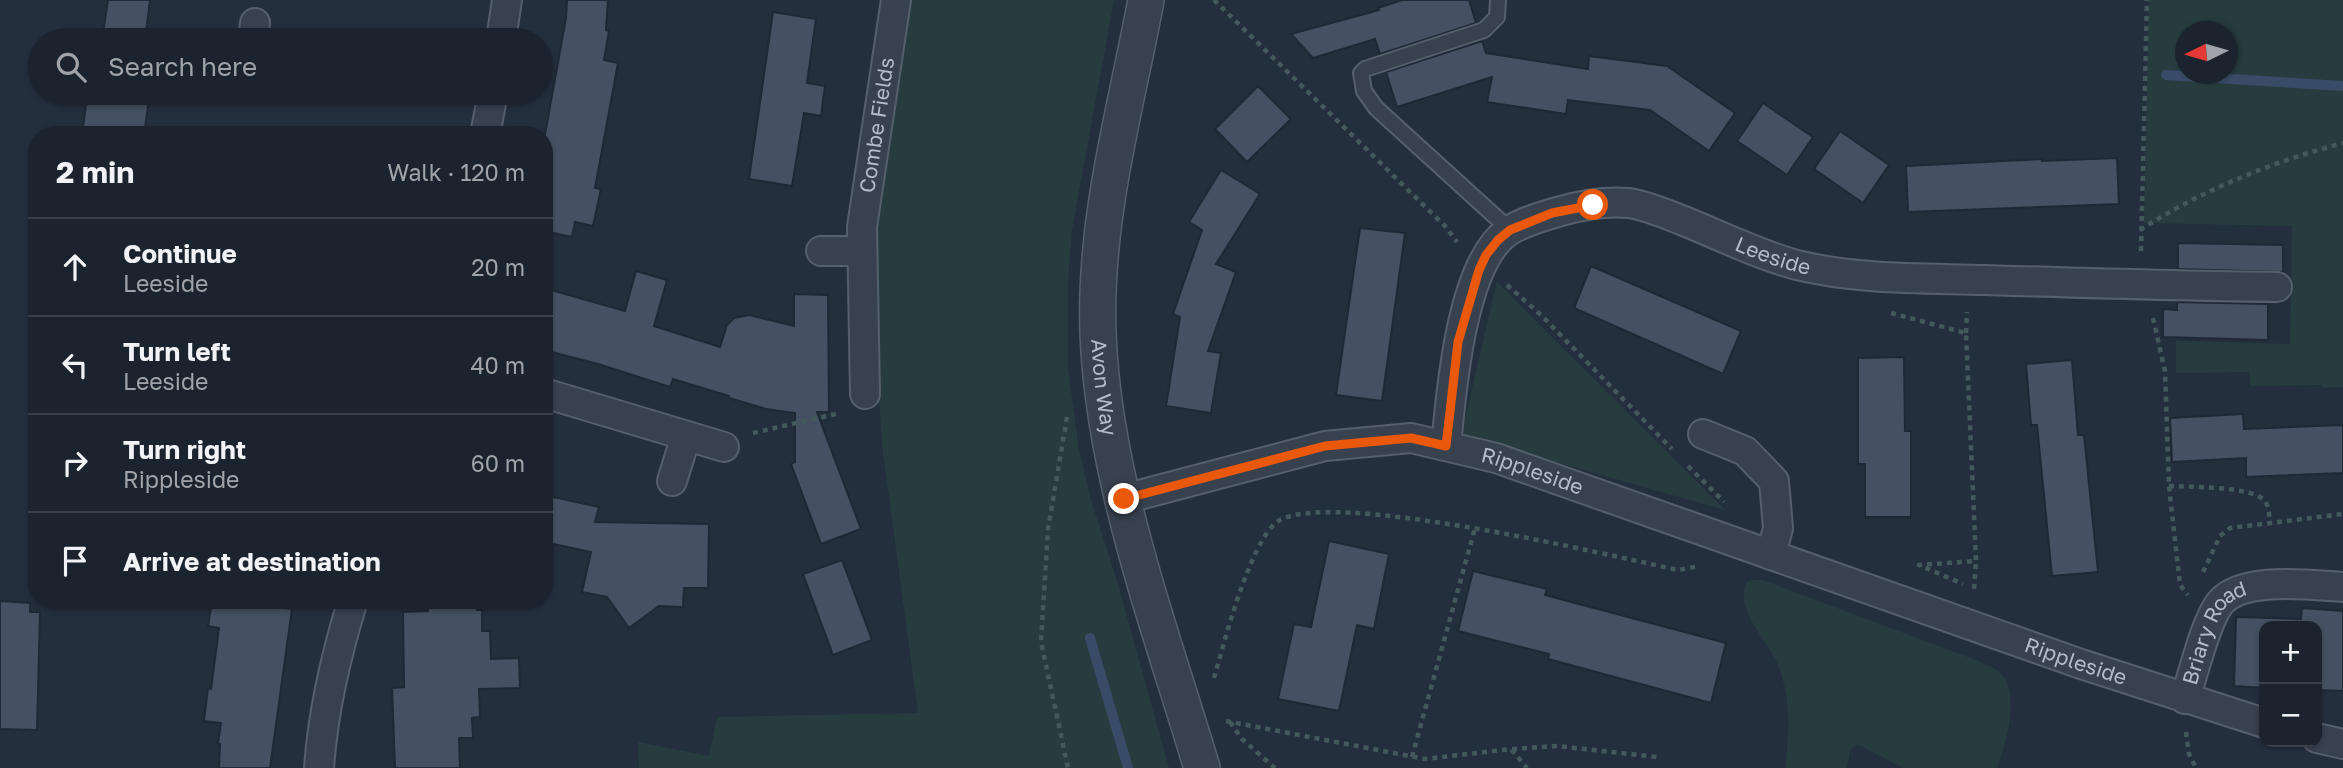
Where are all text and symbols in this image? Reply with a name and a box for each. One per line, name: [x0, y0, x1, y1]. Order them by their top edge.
north arrow: [2175, 21, 2238, 84]
search box: [28, 28, 553, 105]
icon: search: [52, 48, 90, 86]
text: Search here: [108, 51, 257, 82]
street label: Combe Fields: [853, 55, 899, 195]
text: 2 min: [56, 154, 134, 190]
text: Walk · 120 m: [387, 158, 525, 186]
route start: [1577, 189, 1608, 220]
street label: Leeside: [1732, 230, 1813, 280]
text: Continue: [123, 238, 237, 269]
icon: ahead: [56, 248, 94, 286]
text: 20 m: [471, 253, 525, 281]
text: Leeside: [123, 269, 208, 297]
text: Turn left: [123, 336, 231, 367]
street label: Avon Way: [1086, 338, 1123, 438]
icon: left: [56, 346, 94, 384]
text: 40 m: [471, 351, 525, 379]
text: Leeside: [123, 367, 208, 395]
text: Turn right: [123, 434, 246, 465]
street label: Rippleside: [1479, 441, 1587, 500]
icon: right: [56, 444, 94, 482]
text: 60 m: [471, 449, 525, 477]
text: Rippleside: [123, 465, 239, 493]
route end: [1108, 483, 1139, 514]
icon: arrive: [56, 542, 94, 580]
text: Arrive at destination: [123, 546, 381, 577]
street label: Briary Road: [2176, 575, 2250, 688]
map controls: [2259, 621, 2322, 747]
button: +: [2259, 621, 2322, 684]
street label: Rippleside: [2021, 631, 2130, 690]
button: −: [2259, 684, 2322, 747]

